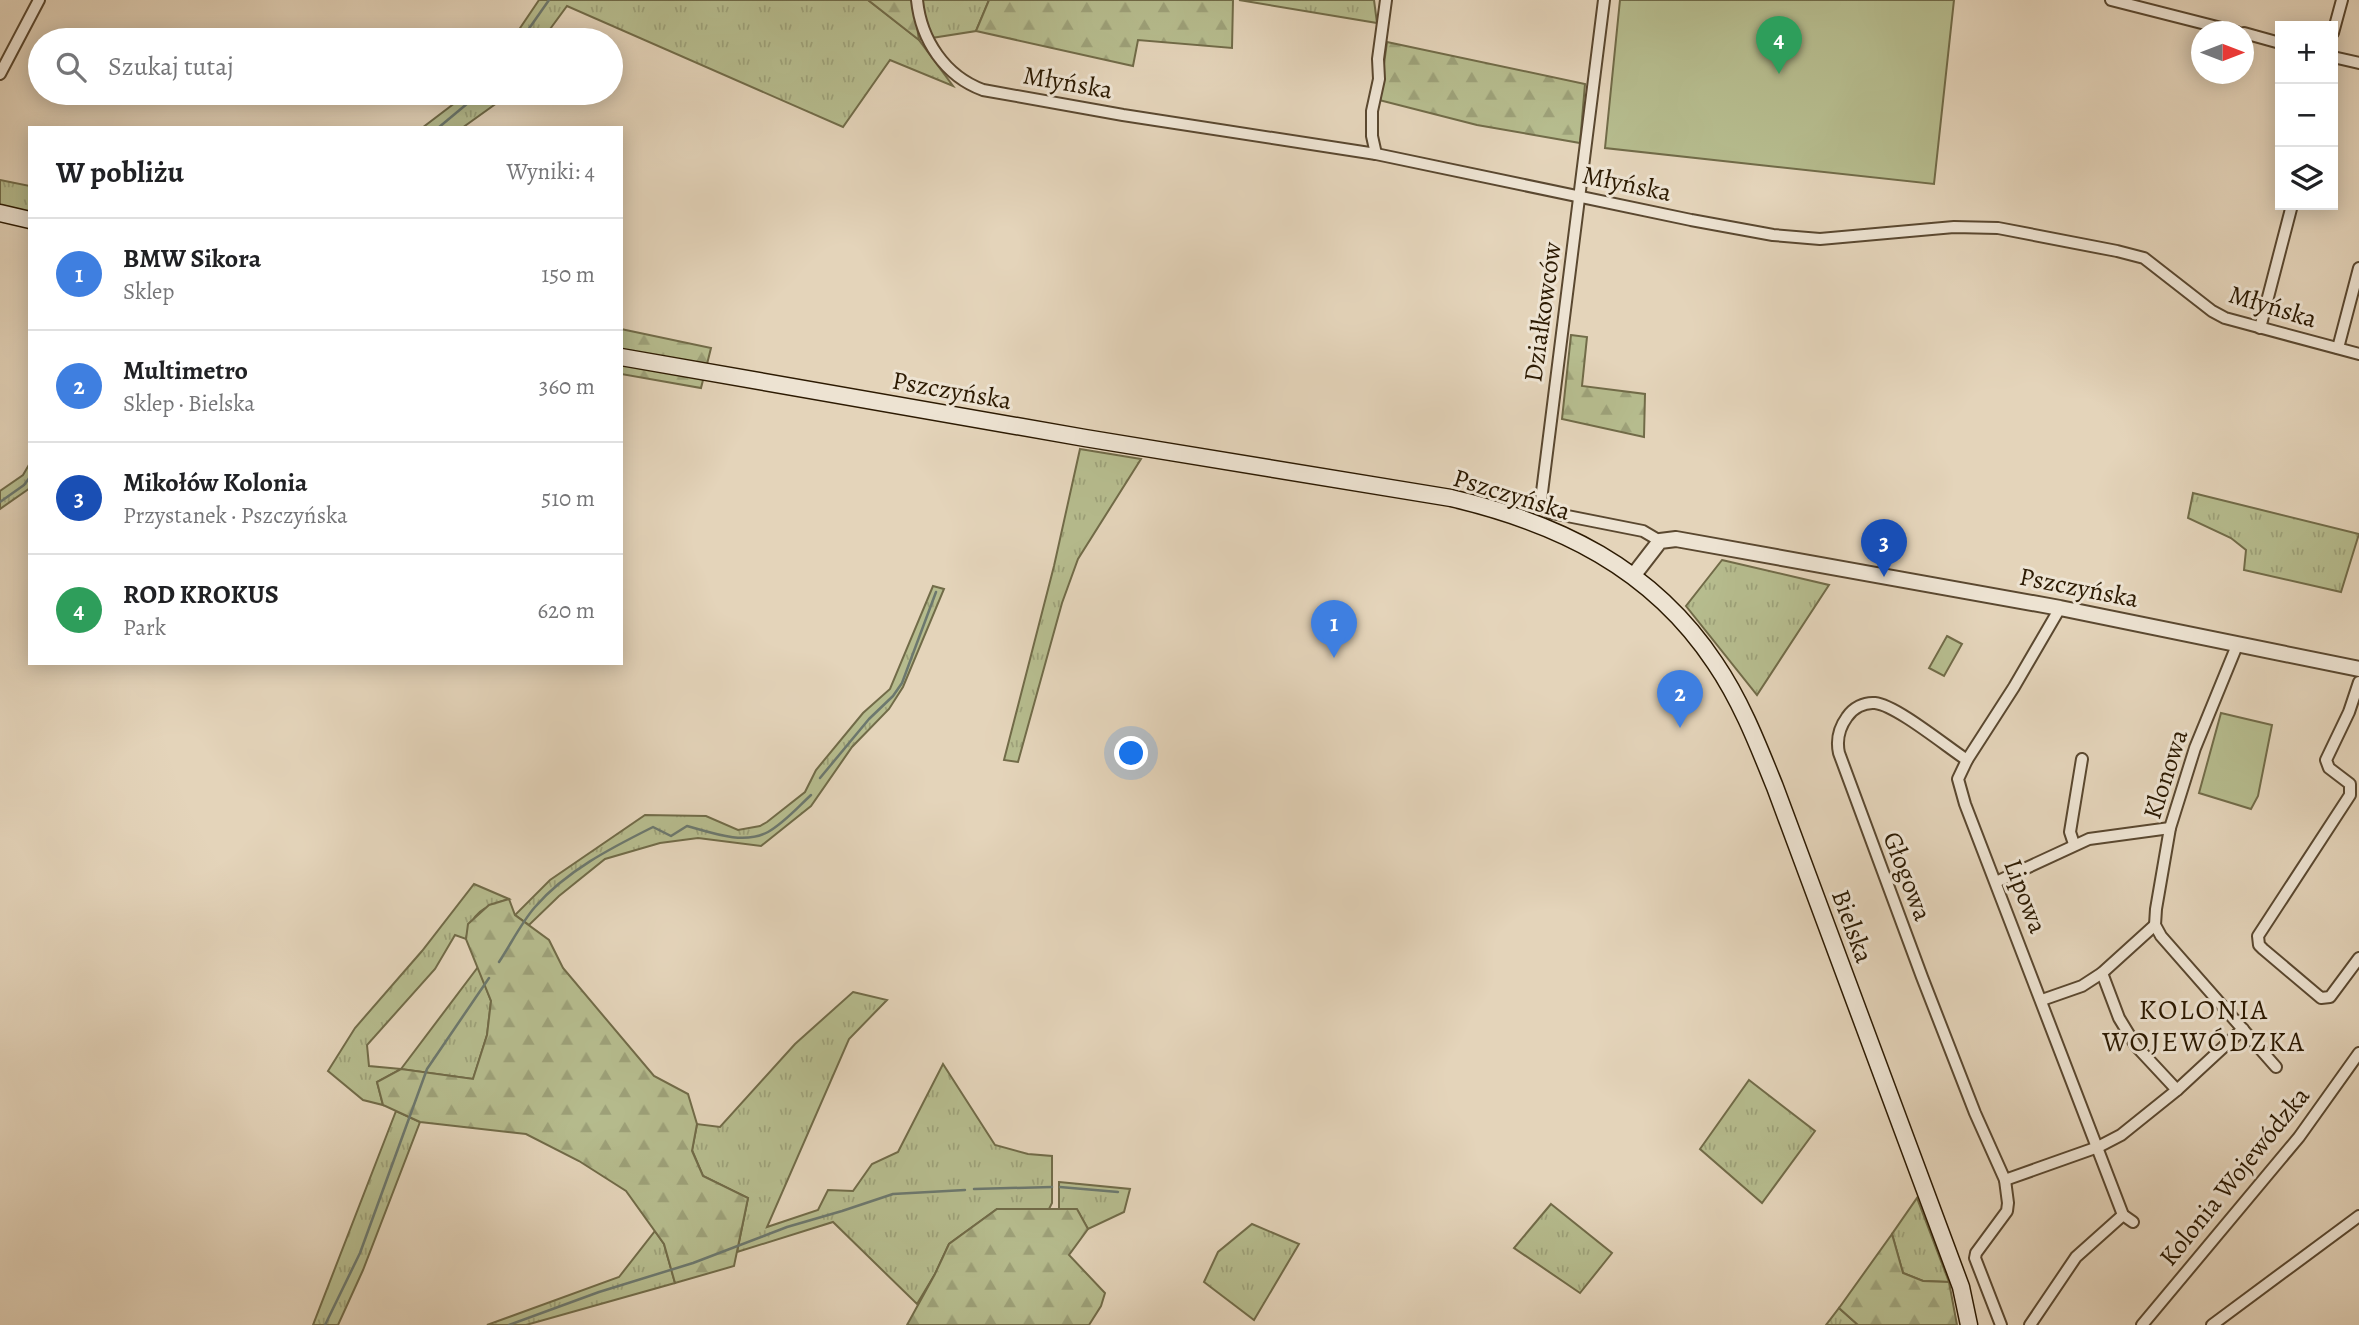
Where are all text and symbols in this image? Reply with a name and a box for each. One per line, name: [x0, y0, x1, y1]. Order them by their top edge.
pin: 4: [1756, 16, 1802, 74]
north arrow: [2191, 21, 2254, 84]
map controls: [2275, 21, 2338, 210]
button: +: [2275, 21, 2338, 84]
search box: [28, 28, 623, 105]
icon: search: [52, 48, 90, 86]
text: Szukaj tutaj: [108, 49, 234, 84]
street label: Młyńska: [1020, 57, 1115, 108]
button: −: [2275, 84, 2338, 147]
button: layers: [2275, 147, 2338, 210]
text: W pobliżu: [56, 152, 184, 192]
text: Wyniki: 4: [506, 156, 595, 187]
street label: Młyńska: [1579, 157, 1675, 210]
street label: Działkowców: [1515, 239, 1570, 384]
text: BMW Sikora: [123, 241, 261, 276]
text: 1: [75, 259, 83, 290]
text: 150 m: [541, 259, 595, 290]
text: Sklep: [123, 276, 174, 307]
street label: Młyńska: [2225, 277, 2321, 336]
text: Multimetro: [123, 353, 248, 388]
street label: Pszczyńska: [889, 363, 1014, 418]
text: 2: [73, 371, 85, 402]
text: 360 m: [539, 371, 595, 402]
text: Sklep · Bielska: [123, 388, 255, 419]
street label: Pszczyńska: [1449, 460, 1575, 529]
text: Mikołów Kolonia: [123, 465, 308, 500]
text: 3: [74, 483, 84, 514]
text: 510 m: [541, 483, 595, 514]
text: Przystanek · Pszczyńska: [123, 500, 348, 531]
pin: 3: [1861, 519, 1907, 577]
street label: Pszczyńska: [2016, 559, 2142, 616]
text: ROD KROKUS: [123, 577, 279, 612]
text: 4: [74, 595, 84, 626]
text: 620 m: [537, 595, 595, 626]
pin: 1: [1311, 600, 1357, 658]
text: Park: [123, 612, 166, 643]
pin: 2: [1657, 670, 1703, 728]
street label: Klonowa: [2135, 725, 2196, 824]
your location: [1114, 736, 1148, 770]
street label: Głogowa: [1875, 827, 1940, 926]
street label: Lipowa: [1995, 854, 2056, 938]
street label: Bielska: [1823, 885, 1882, 968]
district label: KOLONIA WOJEWÓDZKA: [2101, 991, 2306, 1061]
street label: Kolonia Wojewódzka: [2151, 1079, 2318, 1273]

